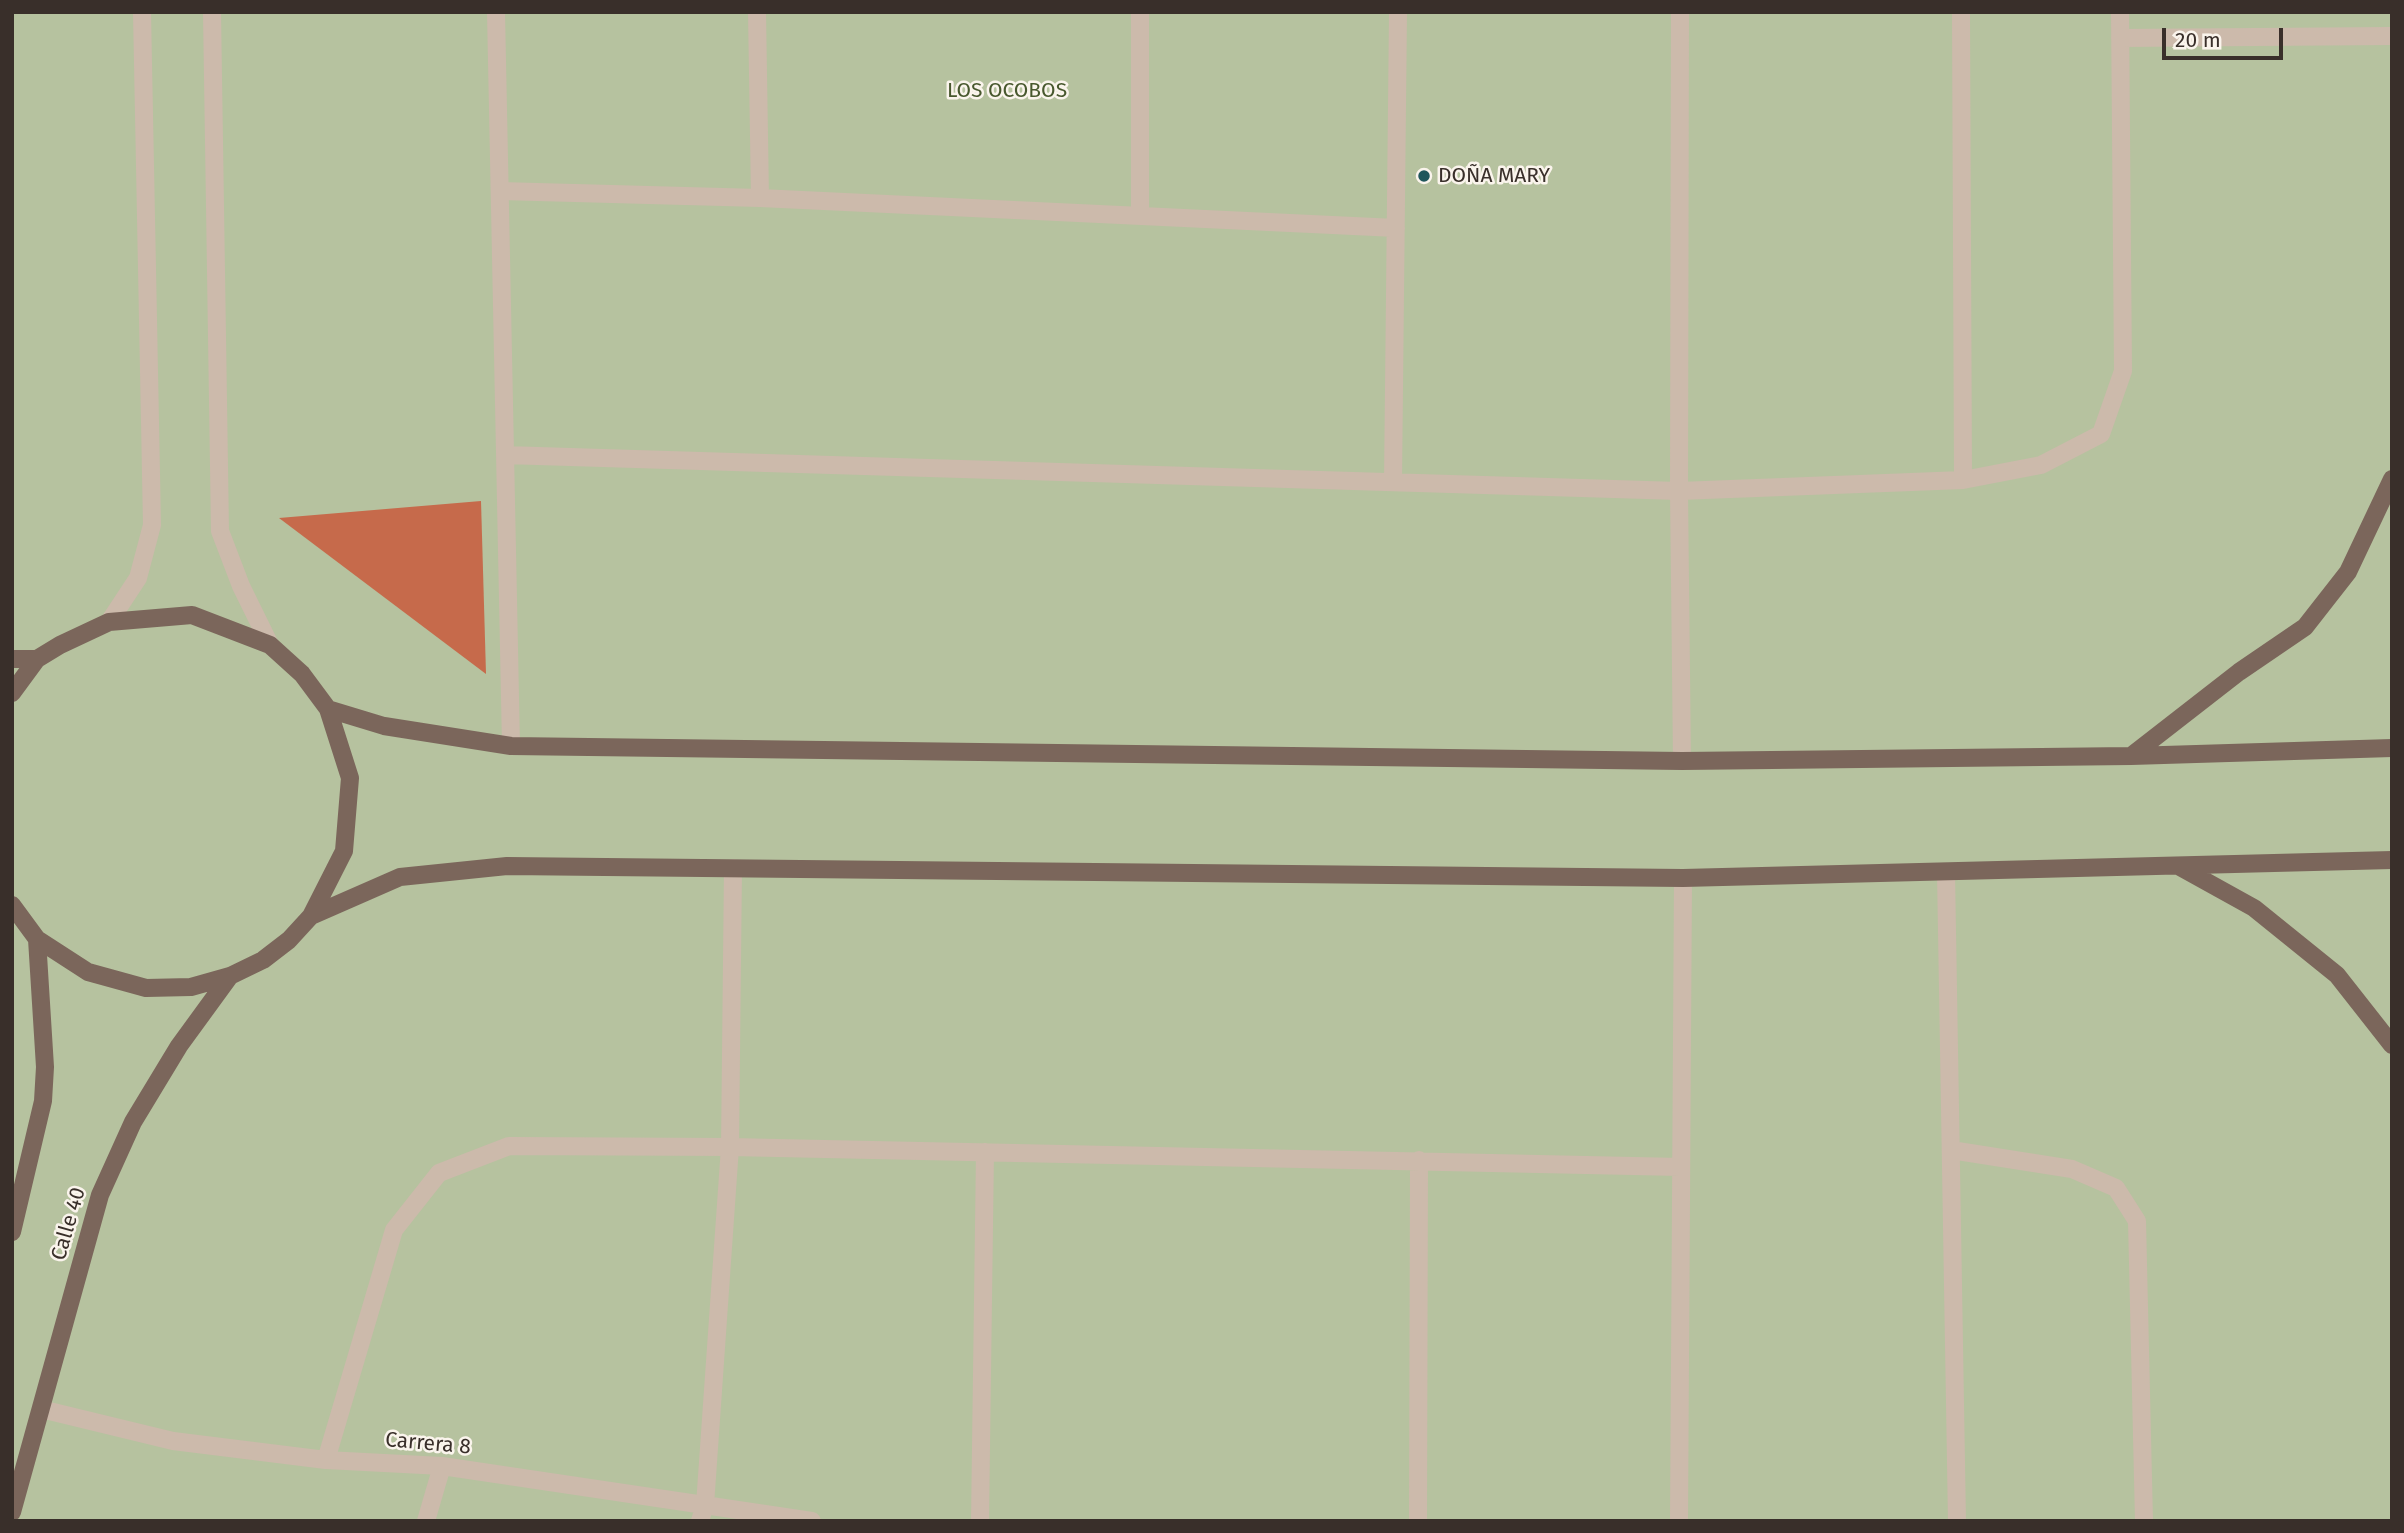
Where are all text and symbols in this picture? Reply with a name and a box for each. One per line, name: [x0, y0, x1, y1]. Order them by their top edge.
scale bar: [2166, 14, 2287, 58]
text: 20 m: [2175, 27, 2221, 53]
park label: LOS OCOBOS: [947, 78, 1067, 104]
place label: DOÑA MARY: [1438, 163, 1550, 189]
marker: DOÑA MARY: [1416, 168, 1432, 184]
street label: Calle 40: [47, 1185, 91, 1263]
street label: Carrera 8: [384, 1428, 472, 1460]

